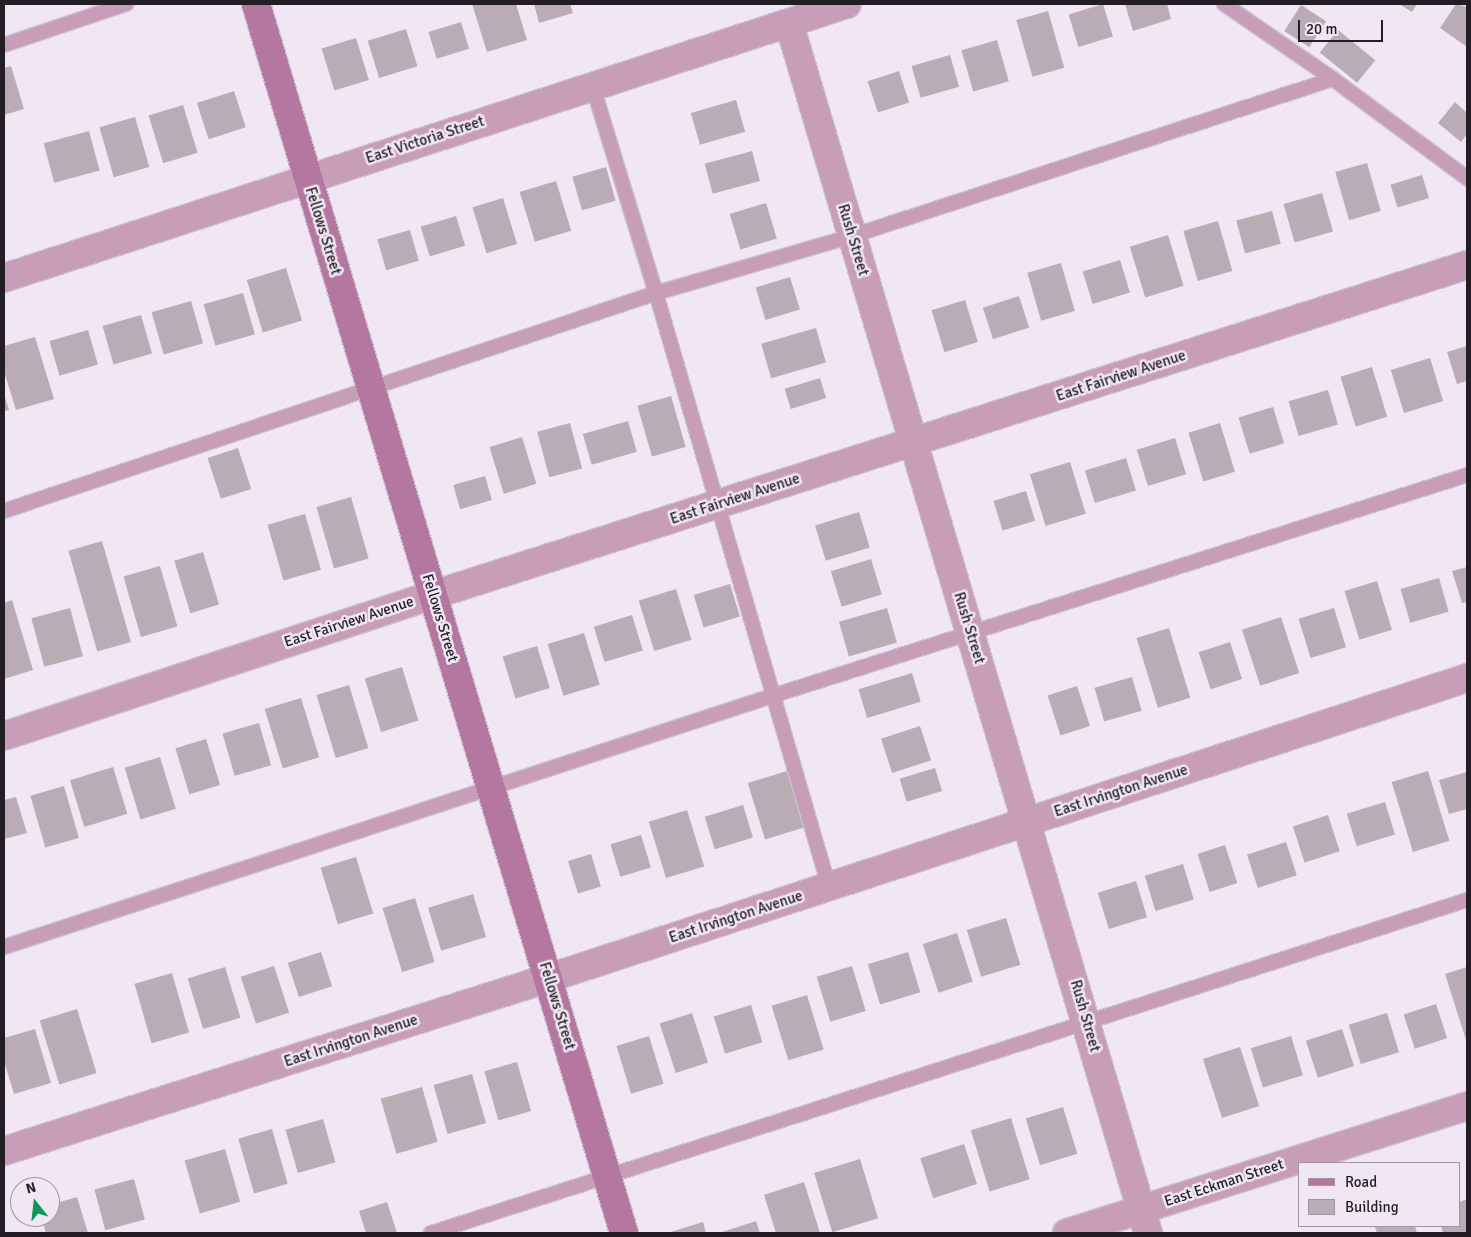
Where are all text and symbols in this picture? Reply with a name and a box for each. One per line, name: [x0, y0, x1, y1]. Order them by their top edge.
scale bar: [1301, 10, 1386, 42]
text: 20 m: [1306, 20, 1337, 38]
street label: East Victoria Street: [363, 112, 487, 168]
street label: Fellows Street: [301, 185, 345, 277]
street label: Rush Street: [834, 202, 872, 278]
street label: East Fairview Avenue: [1054, 347, 1188, 405]
street label: East Fairview Avenue: [668, 470, 802, 528]
street label: Fellows Street: [418, 572, 462, 664]
street label: Rush Street: [950, 590, 988, 666]
street label: East Fairview Avenue: [282, 593, 416, 651]
street label: East Irvington Avenue: [1052, 761, 1190, 821]
street label: East Irvington Avenue: [667, 887, 805, 947]
street label: Fellows Street: [535, 960, 579, 1052]
street label: Rush Street: [1066, 978, 1104, 1054]
street label: East Irvington Avenue: [282, 1011, 420, 1071]
street label: East Eckman Street: [1162, 1155, 1286, 1211]
legend: [1298, 1162, 1461, 1227]
text: Road: [1345, 1173, 1377, 1191]
north arrow: [10, 1177, 60, 1227]
text: N: [24, 1179, 38, 1198]
text: Building: [1345, 1198, 1399, 1216]

